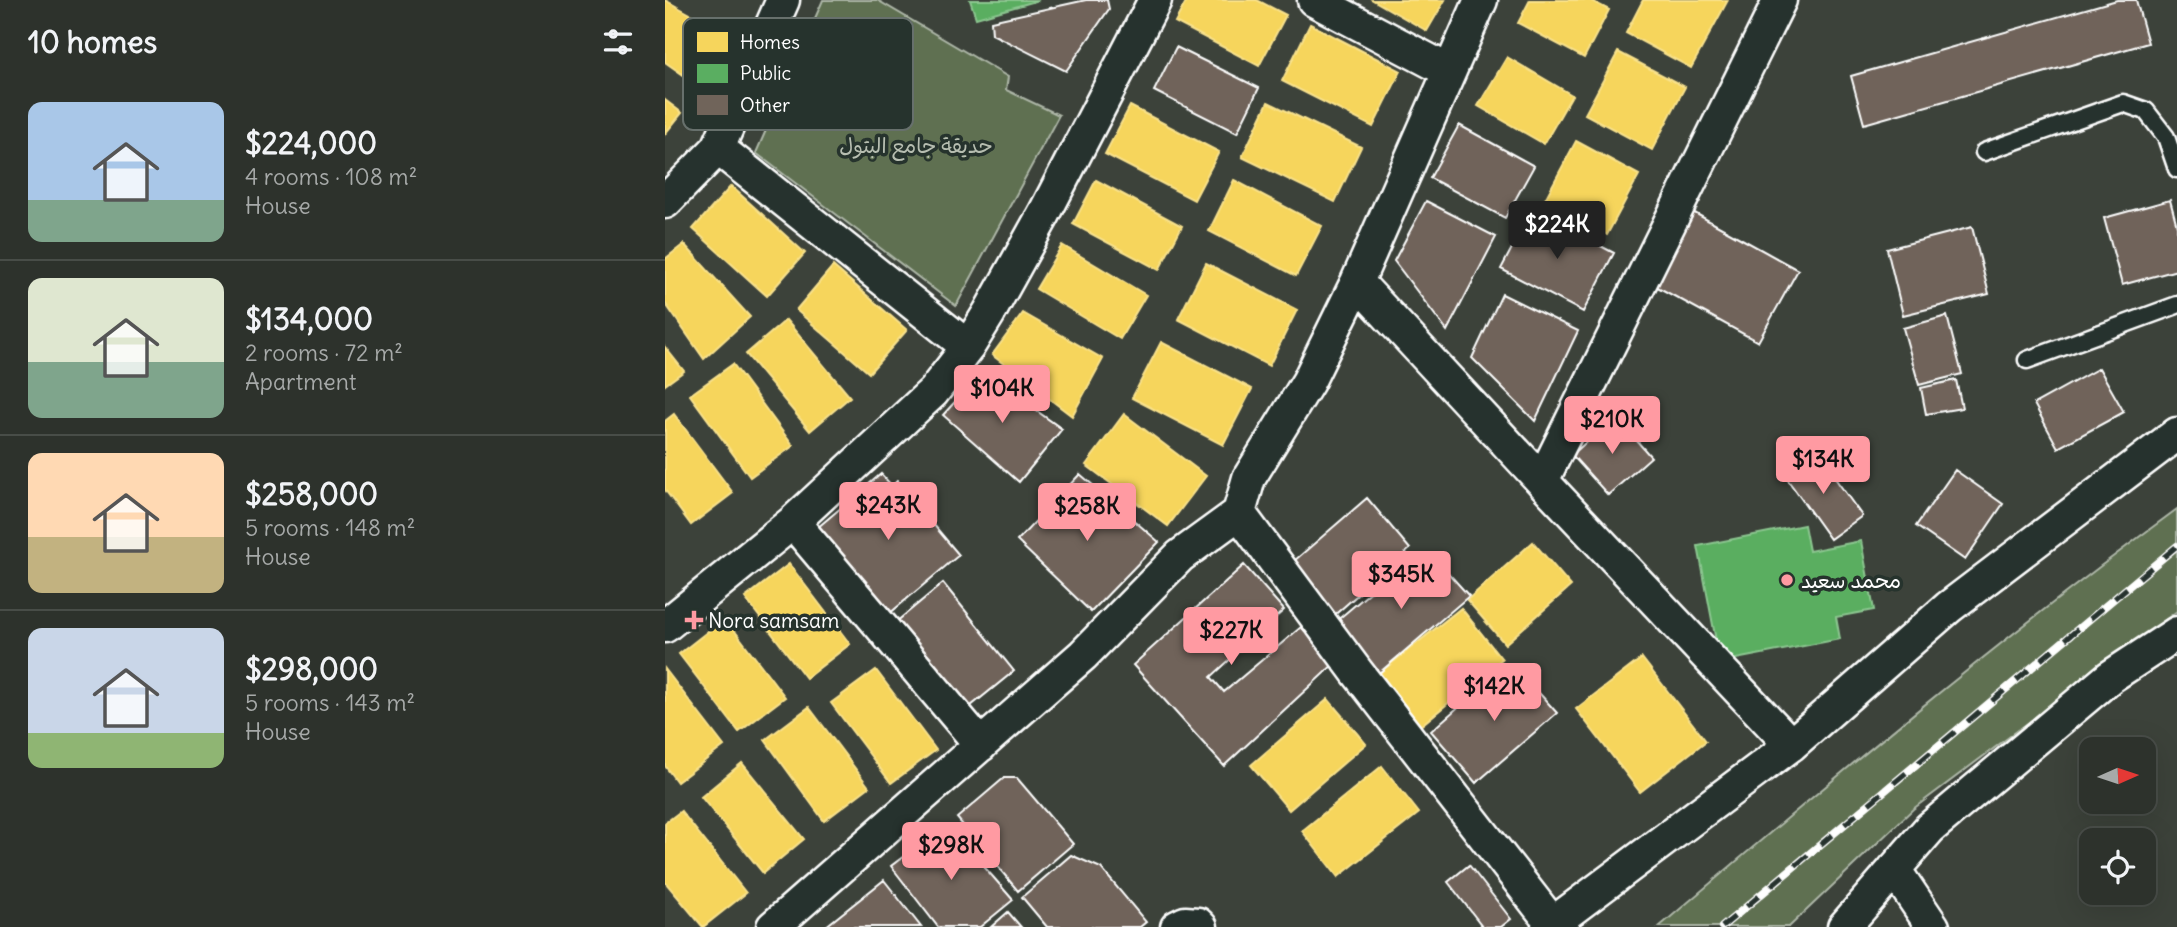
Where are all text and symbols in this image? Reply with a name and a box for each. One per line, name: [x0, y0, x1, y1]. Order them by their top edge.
legend: [683, 18, 913, 130]
text: 10 homes: [28, 23, 157, 61]
icon: filters: [599, 23, 637, 61]
text: Homes: [740, 30, 800, 54]
text: Public: [740, 61, 791, 85]
text: Other: [740, 93, 790, 117]
text: $224,000: [245, 124, 377, 162]
icon: home: [84, 130, 168, 214]
park label: حديقة جامع البتول: [839, 132, 993, 161]
text: 4 rooms · 108 m²: [245, 162, 417, 191]
text: House: [245, 191, 311, 220]
pin: $224K: [1508, 202, 1606, 261]
text: $224K: [1524, 209, 1590, 238]
text: $134,000: [245, 300, 373, 338]
icon: home: [84, 306, 168, 390]
text: 2 rooms · 72 m²: [245, 338, 403, 367]
pin: $104K: [953, 366, 1051, 425]
text: Apartment: [245, 367, 357, 396]
text: $104K: [970, 373, 1034, 402]
pin: $210K: [1563, 396, 1661, 456]
text: $210K: [1580, 404, 1644, 433]
pin: $134K: [1774, 436, 1872, 496]
text: $134K: [1792, 444, 1854, 473]
text: $258,000: [245, 475, 378, 513]
icon: home: [84, 481, 168, 565]
pin: $243K: [839, 482, 937, 542]
pin: $258K: [1038, 484, 1136, 543]
text: $243K: [855, 490, 921, 519]
text: $258K: [1054, 491, 1120, 520]
text: 5 rooms · 148 m²: [245, 513, 415, 542]
text: House: [245, 542, 311, 571]
pin: $345K: [1352, 552, 1450, 611]
text: $345K: [1368, 559, 1434, 588]
place label: محمد سعيد: [1801, 567, 1901, 594]
marker: محمد سعيد: [1779, 572, 1795, 588]
place label: Nora samsam: [708, 607, 839, 634]
pin: $227K: [1182, 608, 1280, 667]
marker: Nora samsam: [686, 612, 702, 628]
text: $227K: [1199, 615, 1263, 644]
text: $298,000: [245, 650, 378, 688]
icon: home: [84, 656, 168, 740]
pin: $142K: [1445, 664, 1543, 723]
text: $142K: [1463, 671, 1525, 700]
text: 5 rooms · 143 m²: [245, 688, 415, 717]
text: House: [245, 717, 311, 746]
north arrow: [2079, 737, 2156, 814]
map controls: [2079, 737, 2156, 905]
pin: $298K: [902, 822, 1000, 882]
button: locate: [2079, 828, 2156, 905]
text: $298K: [918, 830, 984, 859]

